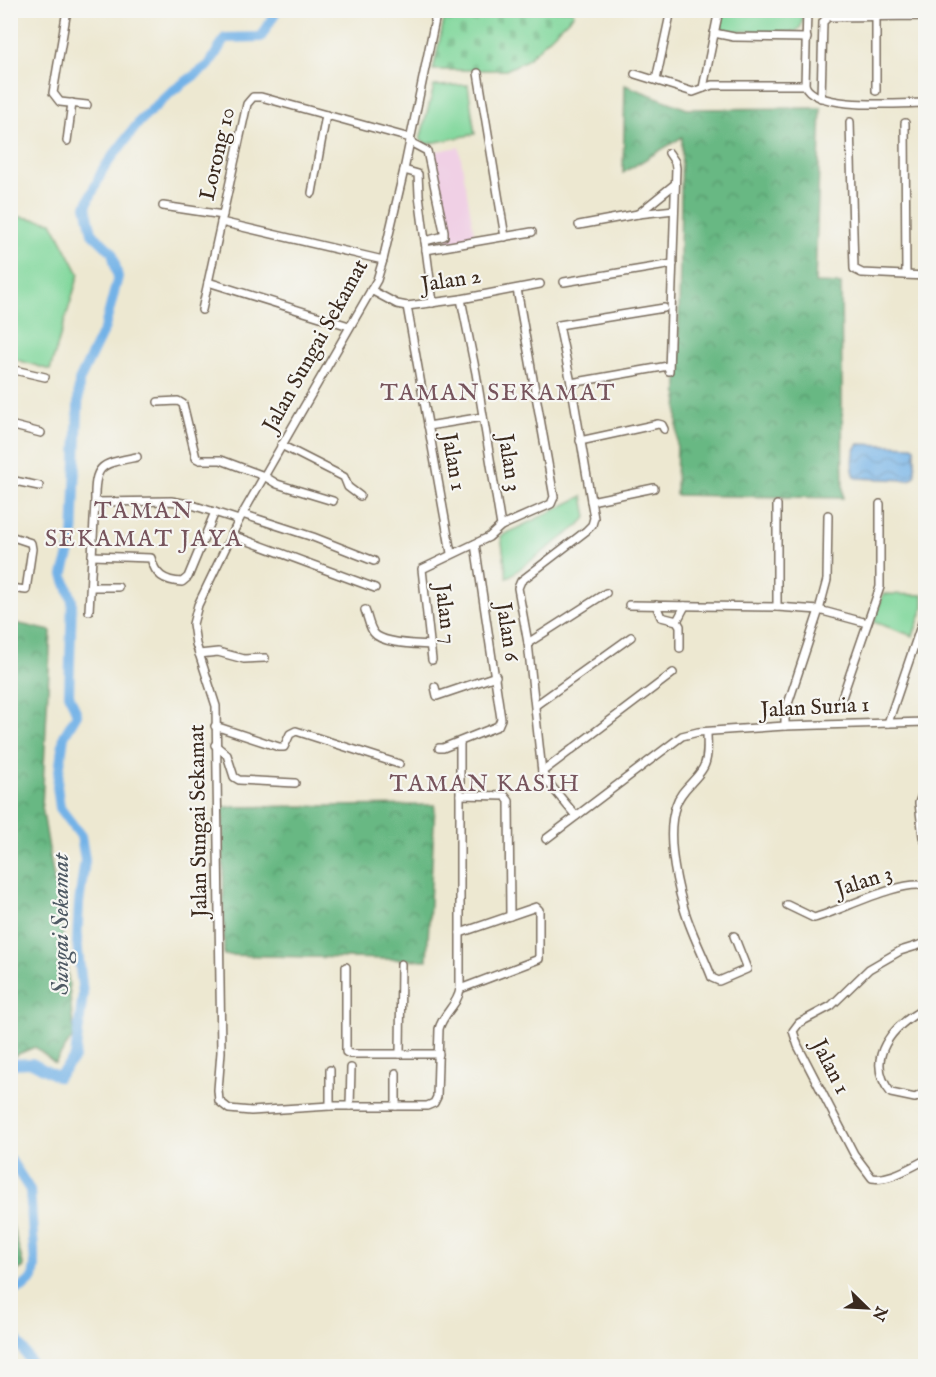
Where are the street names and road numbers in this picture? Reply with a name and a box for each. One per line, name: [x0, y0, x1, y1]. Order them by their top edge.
street label: Lorong 10: [194, 105, 242, 203]
street label: Jalan Sungai Sekamat: [255, 254, 375, 440]
street label: Jalan 2: [416, 262, 483, 300]
street label: Jalan 1: [434, 428, 472, 493]
street label: Jalan 3: [490, 429, 527, 494]
street label: Jalan 7: [427, 579, 463, 646]
street label: Jalan 6: [488, 598, 526, 664]
street label: Jalan Suria 1: [757, 691, 870, 725]
street label: Jalan Sungai Sekamat: [183, 724, 215, 921]
street label: Jalan 3: [829, 860, 896, 905]
street label: Jalan 1: [803, 1032, 856, 1099]

